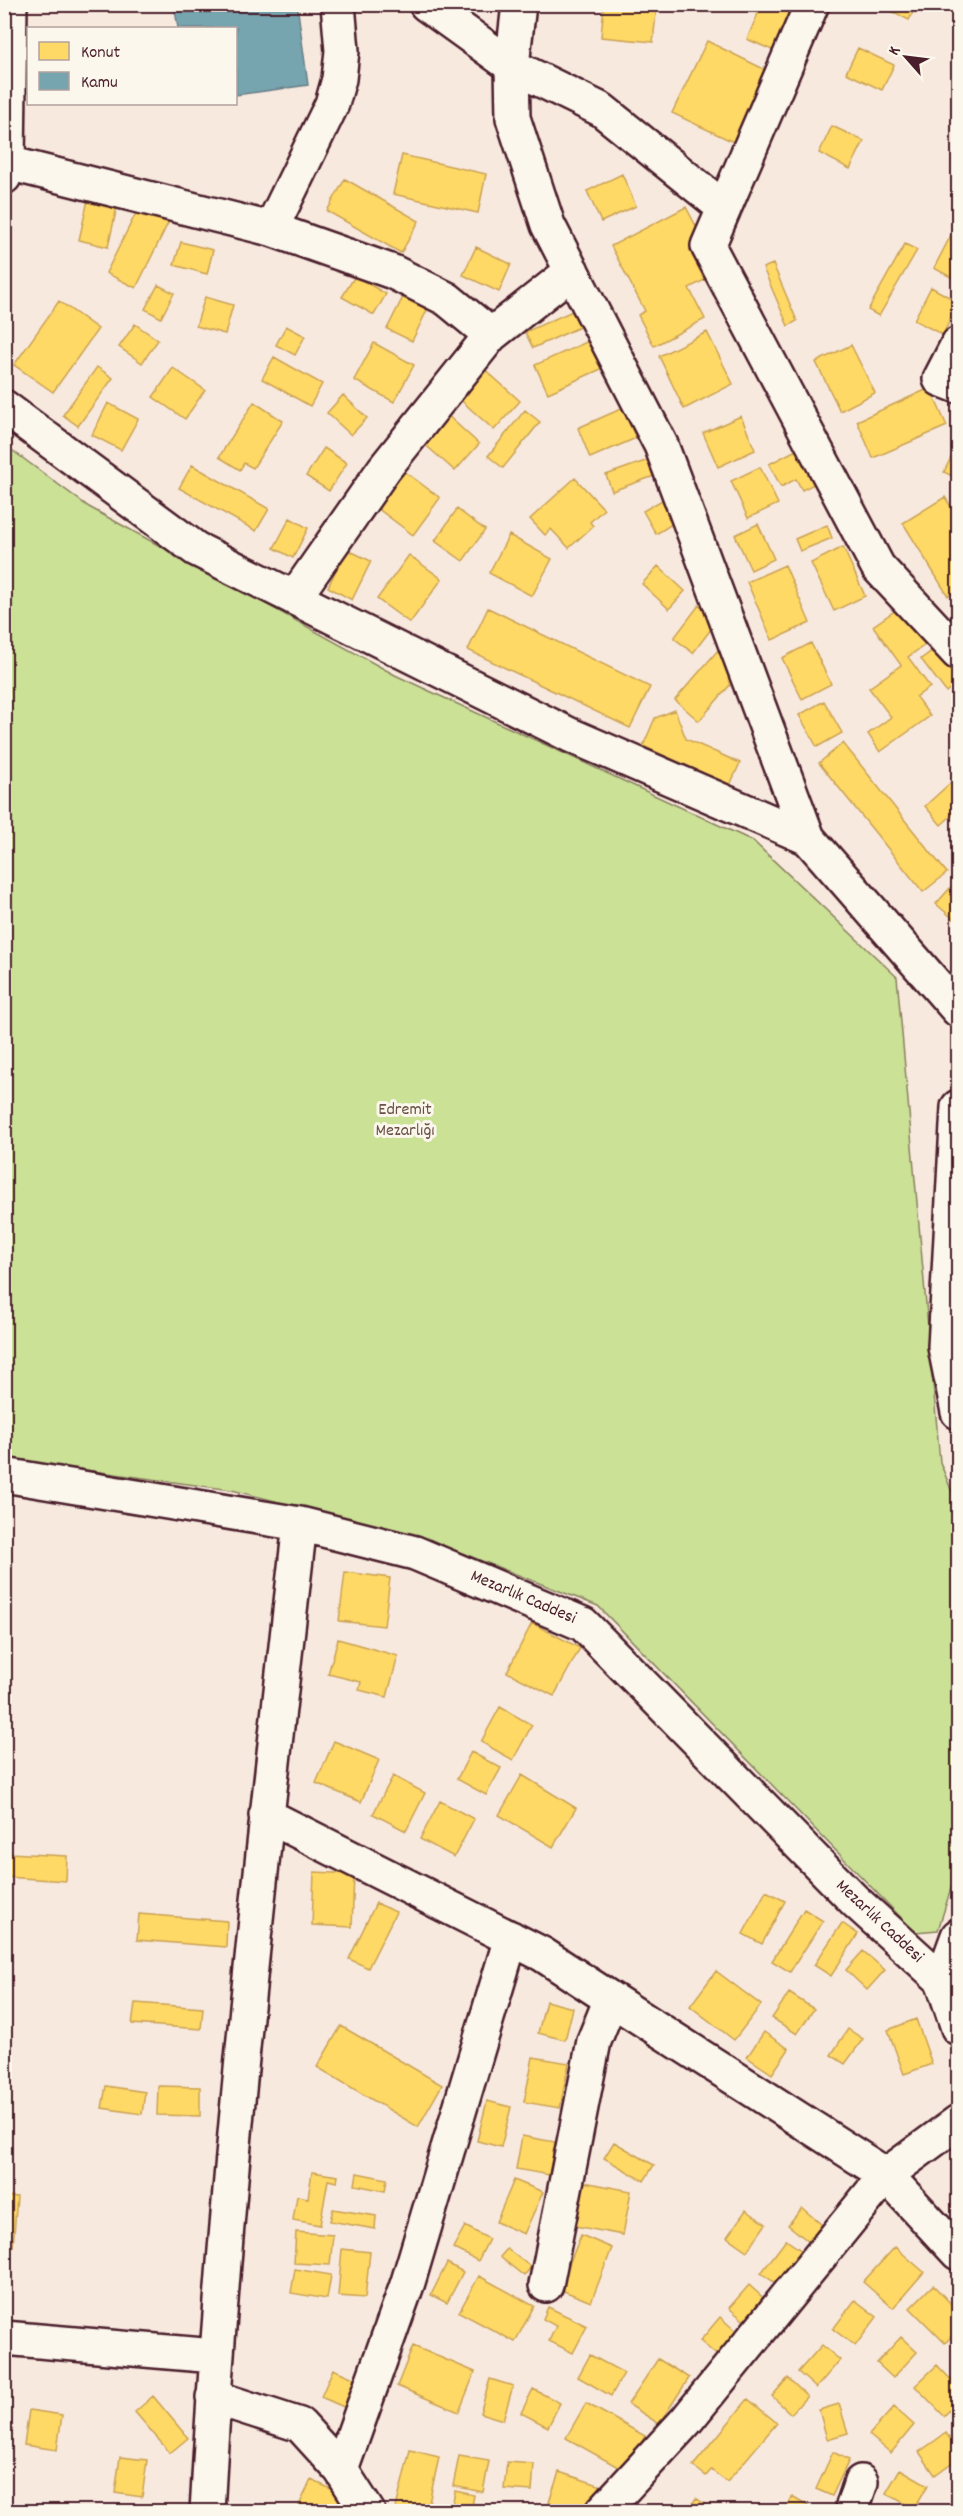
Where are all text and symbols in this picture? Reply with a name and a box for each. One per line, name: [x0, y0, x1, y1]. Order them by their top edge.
legend: [27, 27, 237, 105]
north arrow: [876, 27, 936, 87]
text: Konut: [81, 41, 120, 66]
text: K: [883, 42, 907, 60]
text: Kamu: [81, 71, 118, 96]
park label: Edremit Mezarlığı: [375, 1098, 435, 1144]
street label: Mezarlık Caddesi: [466, 1565, 580, 1631]
street label: Mezarlık Caddesi: [829, 1874, 929, 1970]

